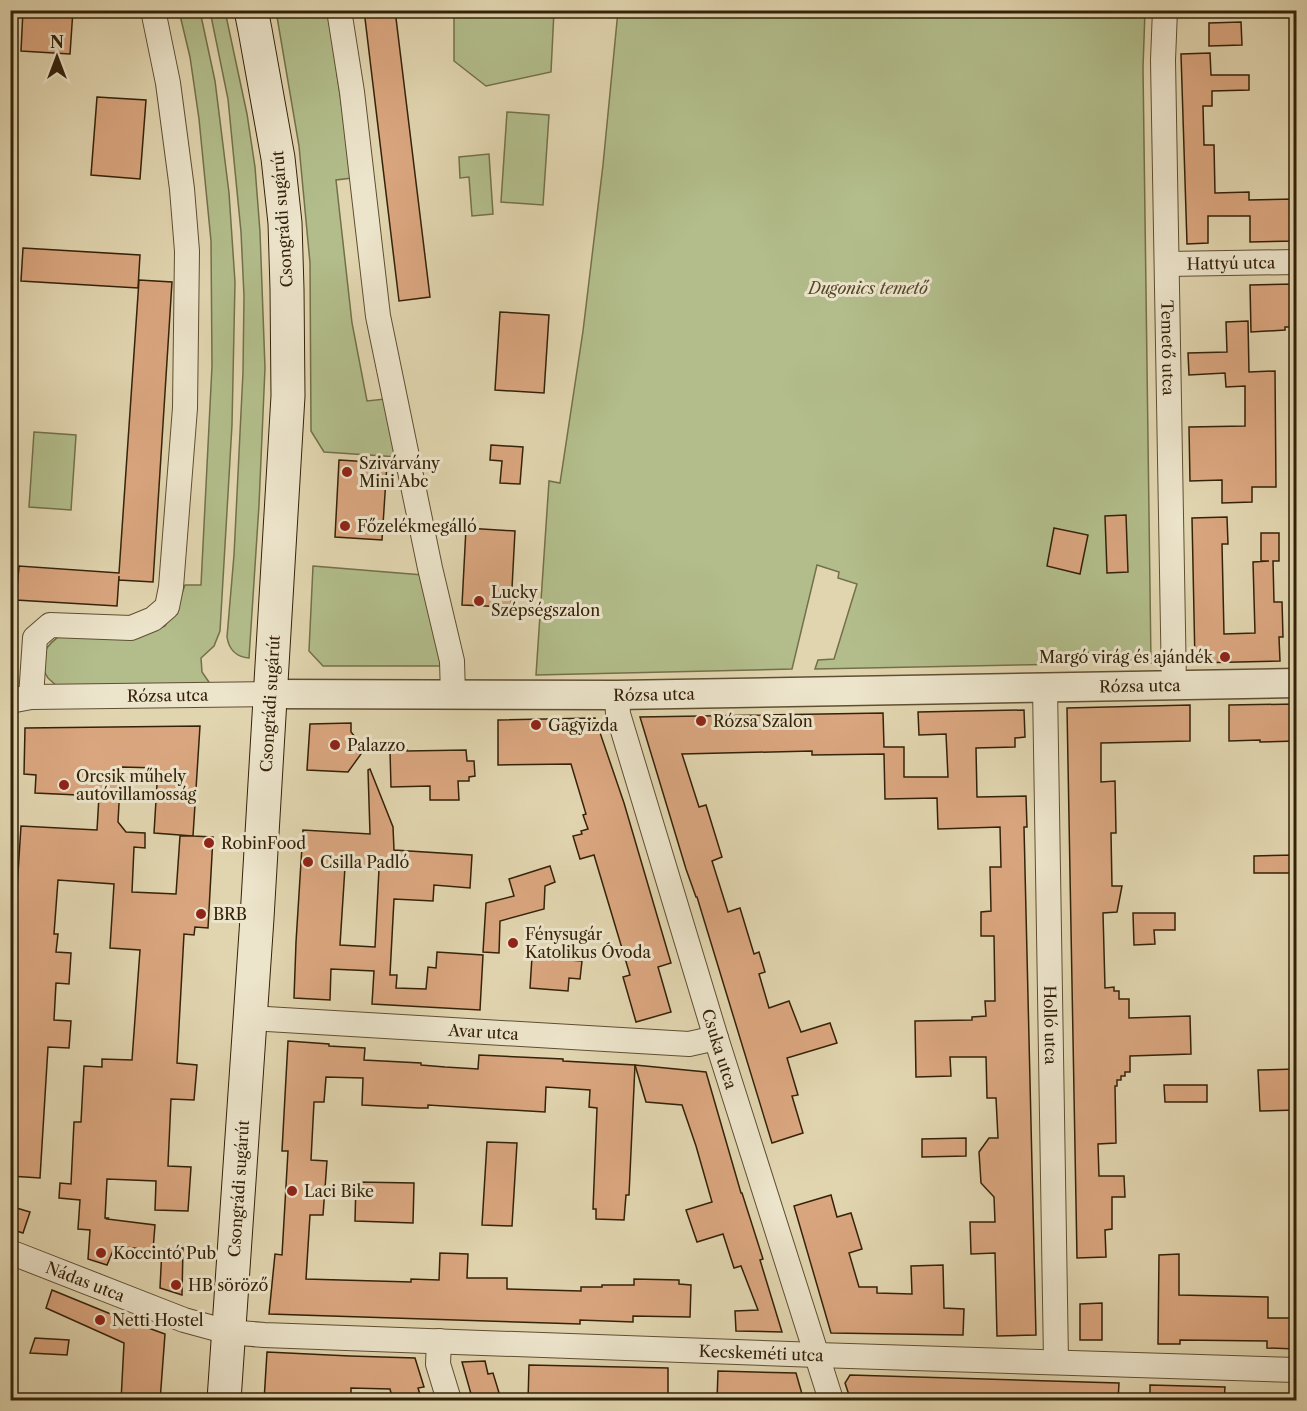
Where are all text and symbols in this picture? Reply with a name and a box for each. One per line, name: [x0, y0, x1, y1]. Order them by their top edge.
north arrow: [27, 27, 87, 87]
text: N: [50, 32, 64, 52]
street label: Csongrádi sugárút: [267, 150, 297, 288]
street label: Hattyú utca: [1187, 252, 1276, 274]
park label: Dugonics temető: [806, 278, 930, 298]
street label: Temető utca: [1157, 300, 1179, 396]
place label: Szivárvány Mini Abc: [359, 453, 441, 491]
marker: Szivárvány Mini Abc: [340, 465, 354, 479]
place label: Főzelékmegálló: [357, 516, 477, 536]
marker: Főzelékmegálló: [338, 519, 352, 533]
place label: Lucky Szépségszalon: [491, 582, 600, 620]
marker: Lucky Szépségszalon: [472, 594, 486, 608]
street label: Csongrádi sugárút: [256, 634, 284, 773]
place label: Margó virág és ajándék: [1039, 647, 1214, 667]
marker: Margó virág és ajándék: [1218, 650, 1232, 664]
street label: Rózsa utca: [1099, 675, 1181, 696]
street label: Rózsa utca: [613, 684, 695, 705]
street label: Rózsa utca: [127, 685, 209, 706]
place label: Rózsa Szalon: [713, 711, 813, 731]
marker: Rózsa Szalon: [694, 714, 708, 728]
place label: Gagyizda: [548, 715, 619, 735]
marker: Gagyizda: [529, 718, 543, 732]
place label: Palazzo: [347, 735, 405, 755]
marker: Palazzo: [328, 738, 342, 752]
place label: Orcsik műhely autóvillamosság: [76, 766, 197, 804]
marker: Orcsik műhely autóvillamosság: [57, 778, 71, 792]
place label: RobinFood: [221, 833, 306, 853]
marker: RobinFood: [202, 836, 216, 850]
place label: Csilla Padló: [320, 852, 409, 872]
marker: Csilla Padló: [301, 855, 315, 869]
place label: BRB: [213, 904, 247, 924]
marker: BRB: [194, 907, 208, 921]
place label: Fénysugár Katolikus Óvoda: [525, 924, 651, 962]
marker: Fénysugár Katolikus Óvoda: [506, 936, 520, 950]
street label: Holló utca: [1040, 985, 1061, 1065]
street label: Csuka utca: [698, 1006, 742, 1092]
street label: Avar utca: [447, 1020, 520, 1044]
street label: Csongrádi sugárút: [224, 1119, 253, 1258]
place label: Laci Bike: [304, 1181, 374, 1201]
marker: Laci Bike: [285, 1184, 299, 1198]
place label: Koccintó Pub: [113, 1243, 216, 1263]
marker: Koccintó Pub: [94, 1246, 108, 1260]
street label: Nádas utca: [43, 1257, 128, 1306]
place label: HB söröző: [188, 1275, 269, 1295]
marker: HB söröző: [169, 1278, 183, 1292]
place label: Netti Hostel: [112, 1310, 204, 1330]
marker: Netti Hostel: [93, 1313, 107, 1327]
street label: Kecskeméti utca: [698, 1341, 824, 1365]

